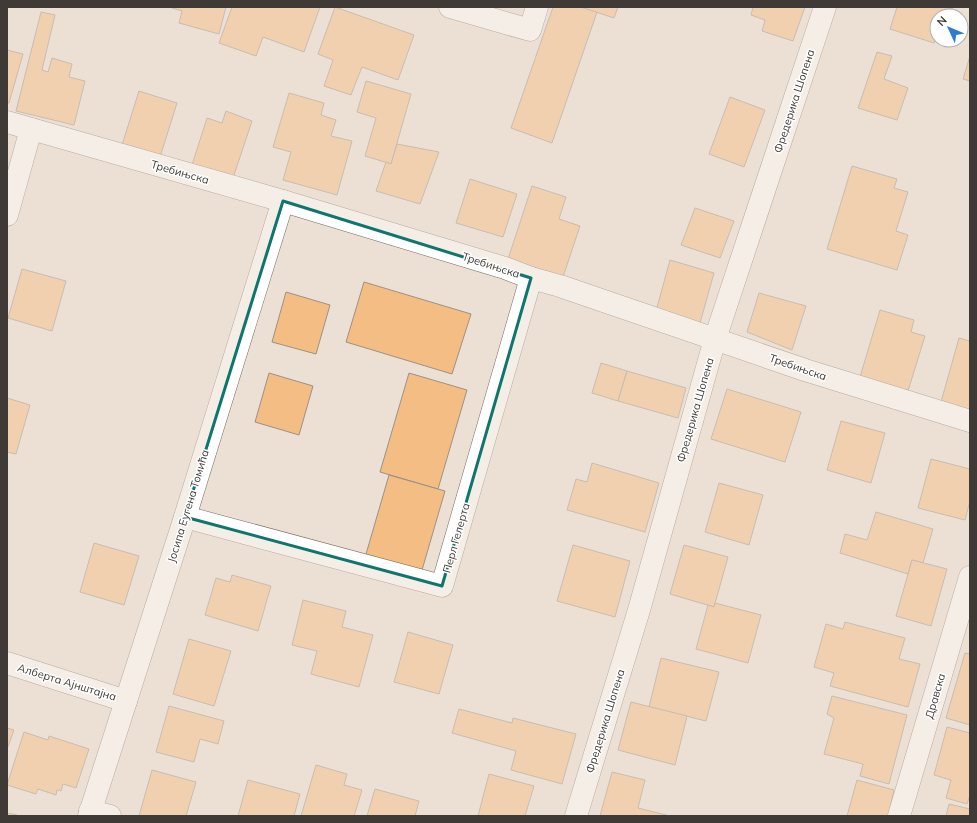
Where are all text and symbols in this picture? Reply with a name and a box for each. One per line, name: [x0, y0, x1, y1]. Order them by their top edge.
north arrow: [929, 8, 969, 48]
text: N: [934, 13, 950, 29]
street label: Фредерика Шопена: [771, 47, 817, 155]
street label: Требињска: [149, 157, 211, 187]
street label: Требињска: [460, 249, 522, 281]
street label: Требињска: [767, 351, 829, 383]
street label: Фредерика Шопена: [673, 356, 717, 464]
street label: Јосипа Еугена Томића: [164, 448, 212, 564]
street label: Перл Гелерта: [439, 501, 473, 575]
street label: Алберта Ајнштајна: [16, 660, 118, 704]
street label: Фредерика Шопена: [583, 667, 627, 775]
street label: Дравска: [922, 672, 948, 720]

